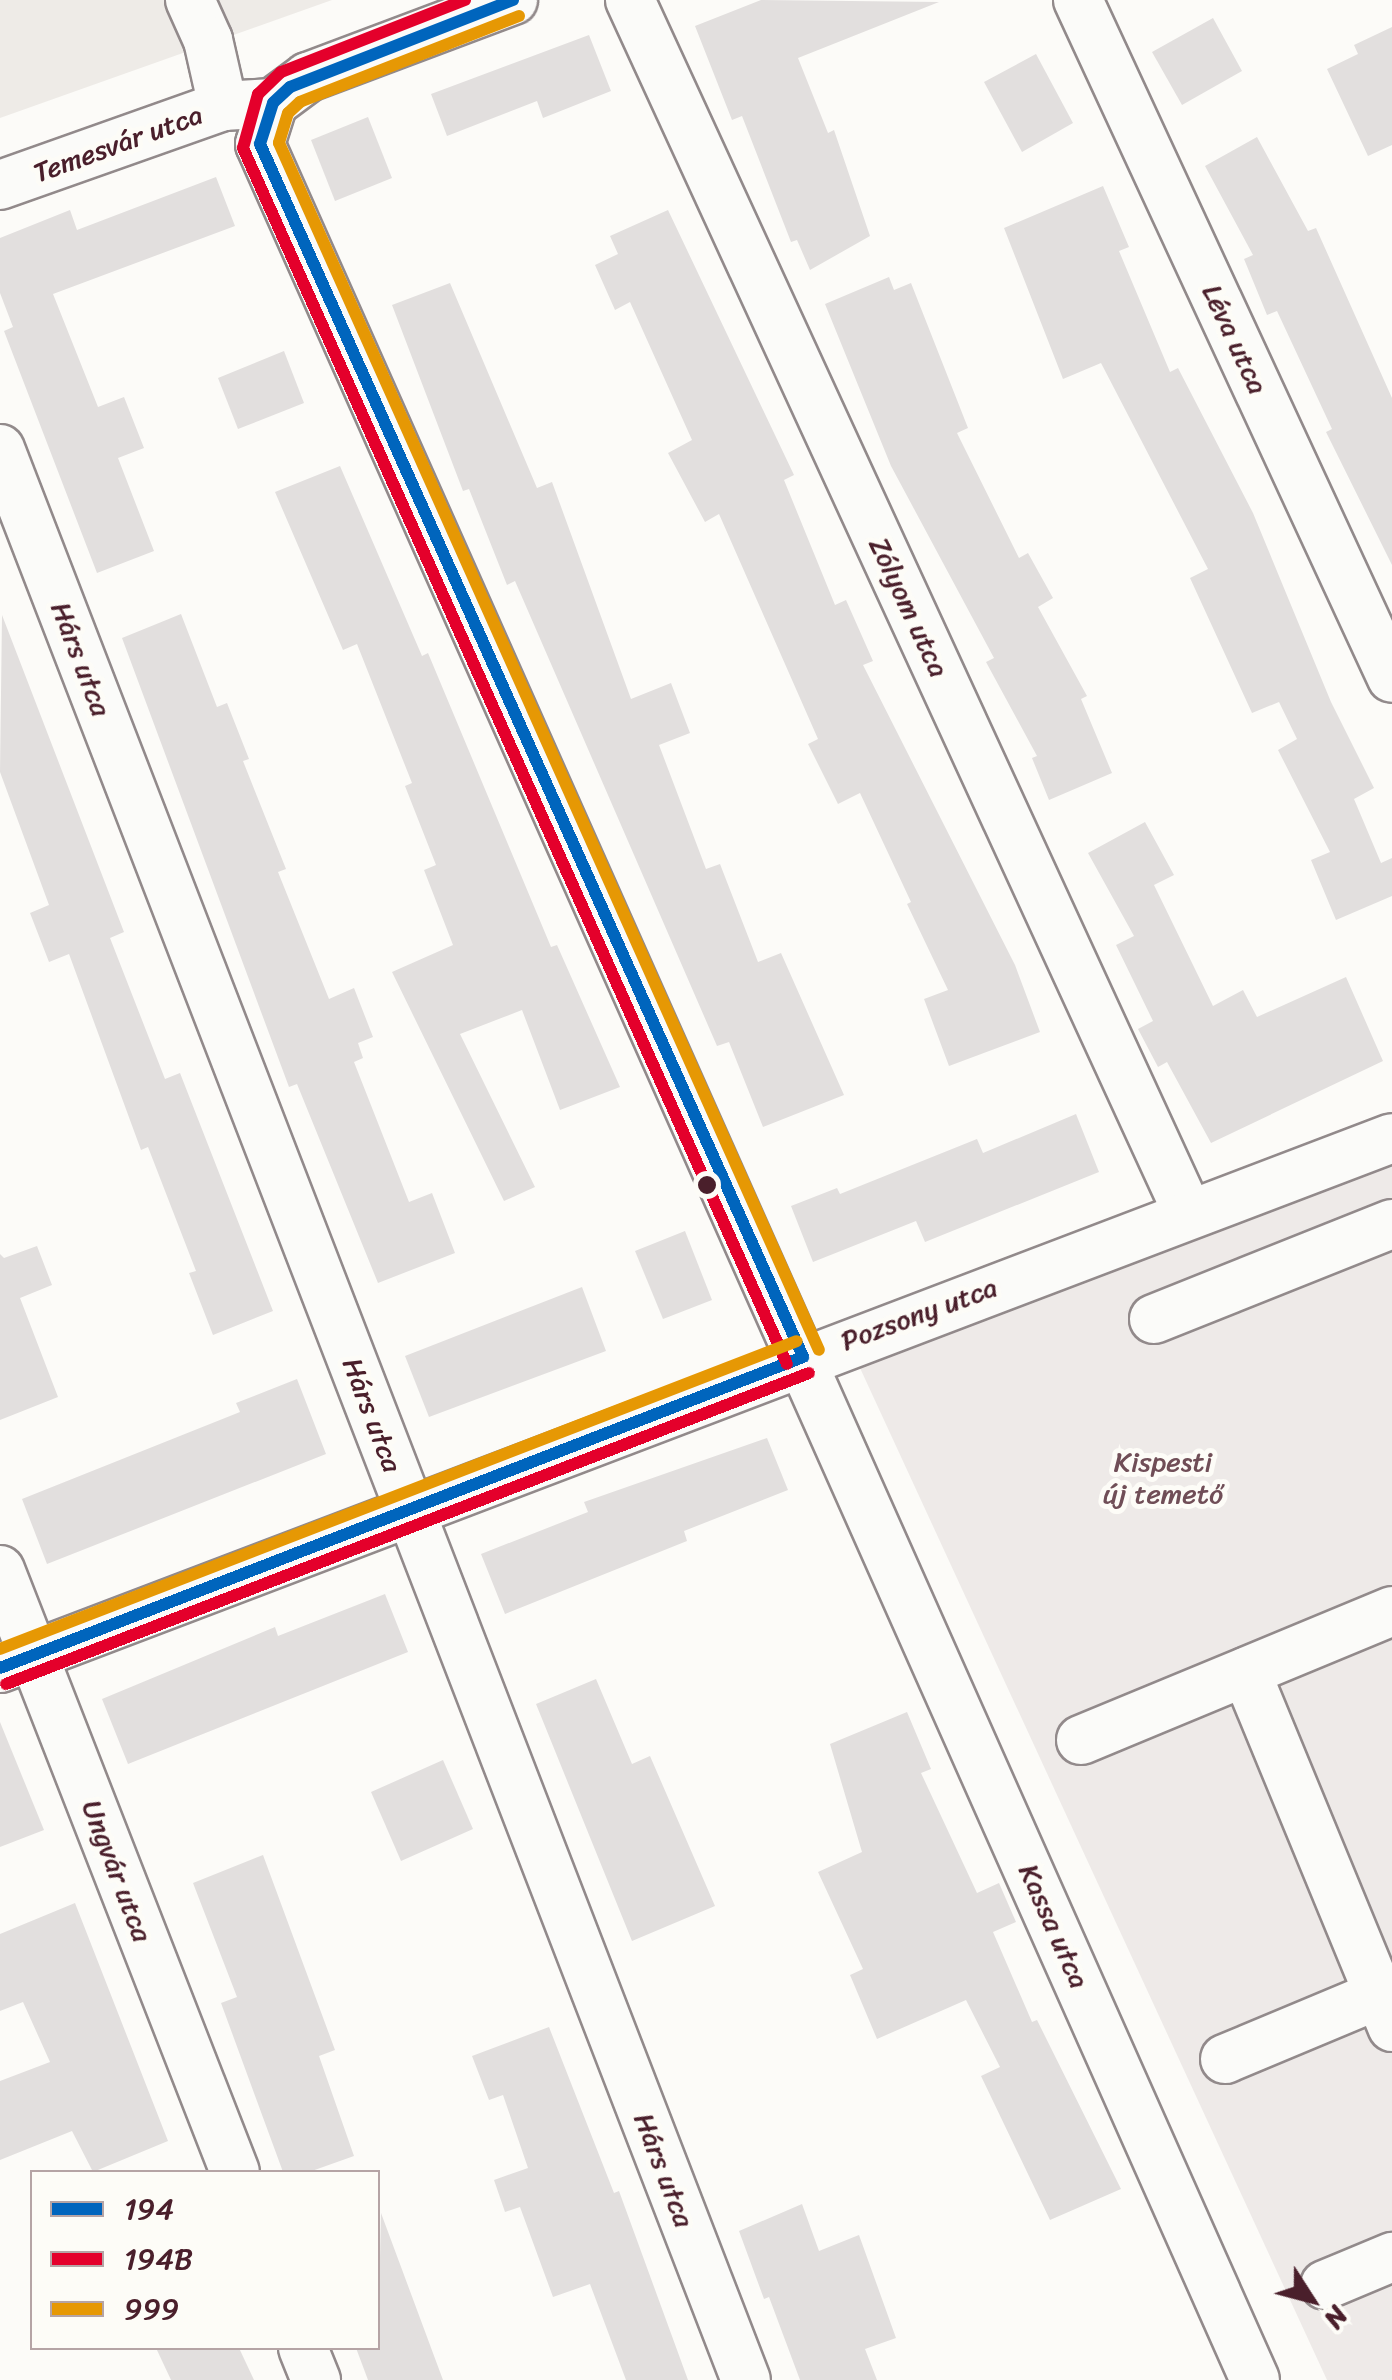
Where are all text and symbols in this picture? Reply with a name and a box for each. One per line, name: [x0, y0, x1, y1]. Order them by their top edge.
street label: Temesvár utca: [29, 98, 207, 190]
street label: Léva utca: [1195, 279, 1275, 399]
street label: Zólyom utca: [862, 532, 956, 682]
street label: Hárs utca: [44, 597, 118, 721]
unlabelled marker: [697, 1175, 717, 1195]
street label: Pozsony utca: [836, 1270, 1002, 1358]
street label: Hárs utca: [335, 1353, 409, 1477]
park label: Kispesti új temető: [1103, 1445, 1223, 1511]
street label: Ungvár utca: [75, 1795, 159, 1947]
street label: Kassa utca: [1012, 1858, 1096, 1994]
street label: Hárs utca: [627, 2108, 701, 2232]
legend: [30, 2170, 380, 2350]
text: 194: [124, 2182, 174, 2236]
text: 194B: [124, 2232, 193, 2286]
north arrow: [1262, 2250, 1362, 2350]
text: 999: [124, 2282, 179, 2336]
text: N: [1311, 2296, 1362, 2340]

